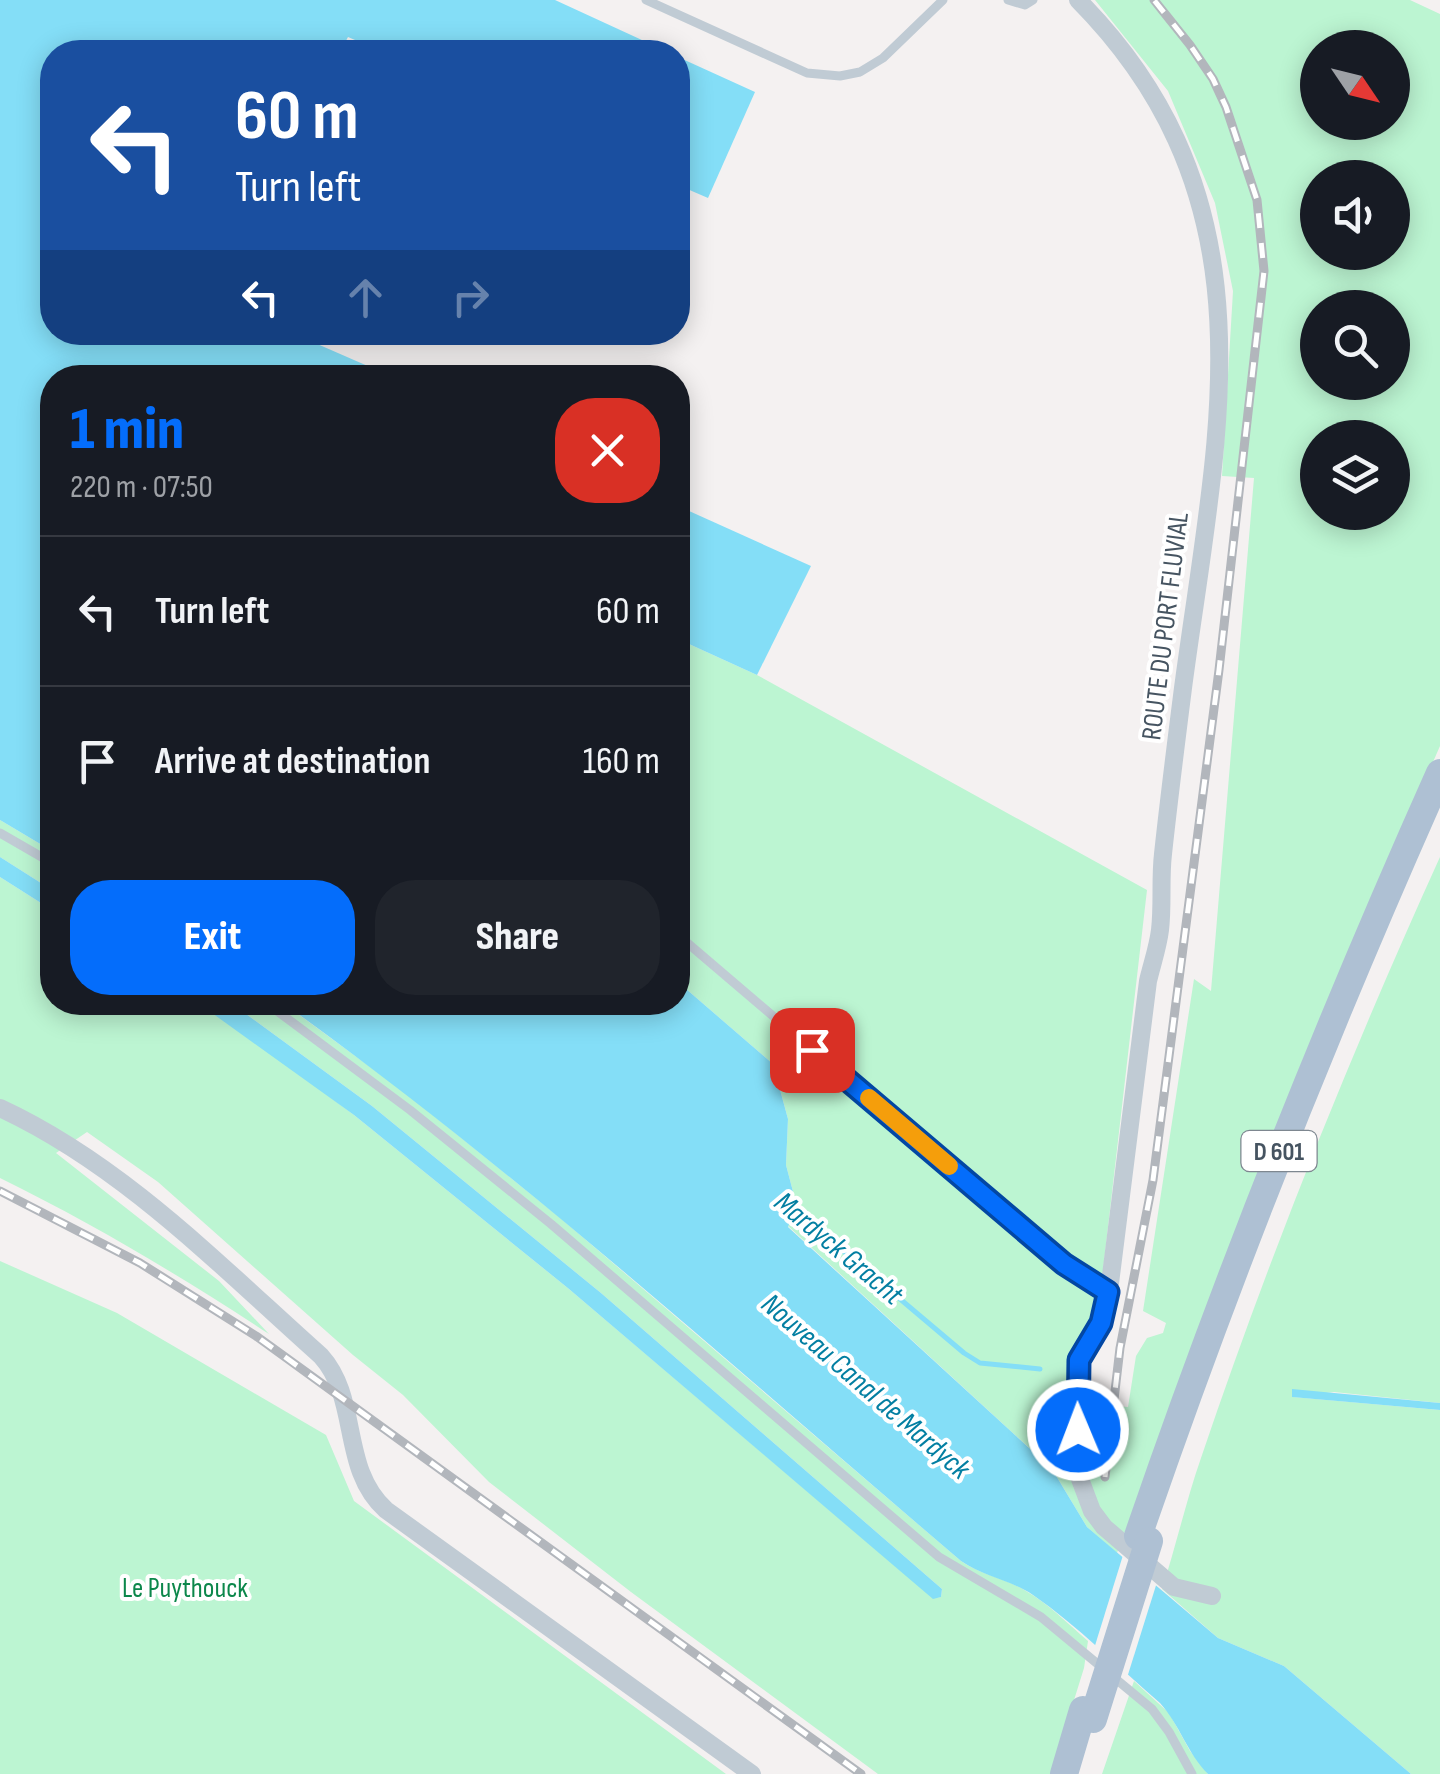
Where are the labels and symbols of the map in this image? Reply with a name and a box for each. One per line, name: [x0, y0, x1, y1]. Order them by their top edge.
north arrow: [1300, 30, 1410, 140]
street label: ROUTE DU PORT FLUVIAL: [1135, 510, 1196, 742]
pin: [770, 1008, 855, 1093]
road number: D 601: [1242, 1131, 1316, 1171]
water label: Mardyck Gracht: [767, 1185, 911, 1314]
water label: Nouveau Canal de Mardyck: [754, 1286, 978, 1488]
position arrow: [1026, 1378, 1130, 1482]
park label: Le Puythouck: [122, 1572, 248, 1605]

